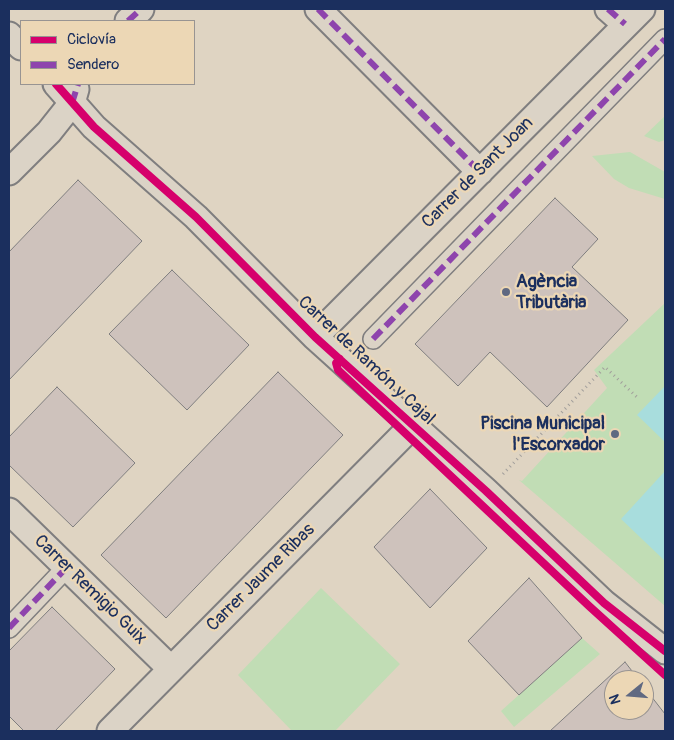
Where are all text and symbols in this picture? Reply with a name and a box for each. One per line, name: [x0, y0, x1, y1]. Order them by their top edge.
legend: [20, 20, 195, 85]
text: Ciclovía: [67, 30, 116, 49]
text: Sendero: [67, 55, 119, 74]
street label: Carrer de Sant Joan: [418, 113, 538, 233]
place label: Agència Tributària: [516, 271, 586, 314]
marker: Agència Tributària: [500, 286, 512, 298]
street label: Carrer de Ramón y Cajal: [293, 292, 439, 430]
place label: Piscina Municipal l'Escorxador: [480, 413, 605, 456]
marker: Piscina Municipal l'Escorxador: [609, 428, 621, 440]
street label: Carrer Jaume Ribas: [202, 519, 320, 637]
street label: Carrer Remigio Guix: [29, 531, 151, 649]
north arrow: [604, 670, 654, 720]
text: N: [606, 692, 625, 706]

